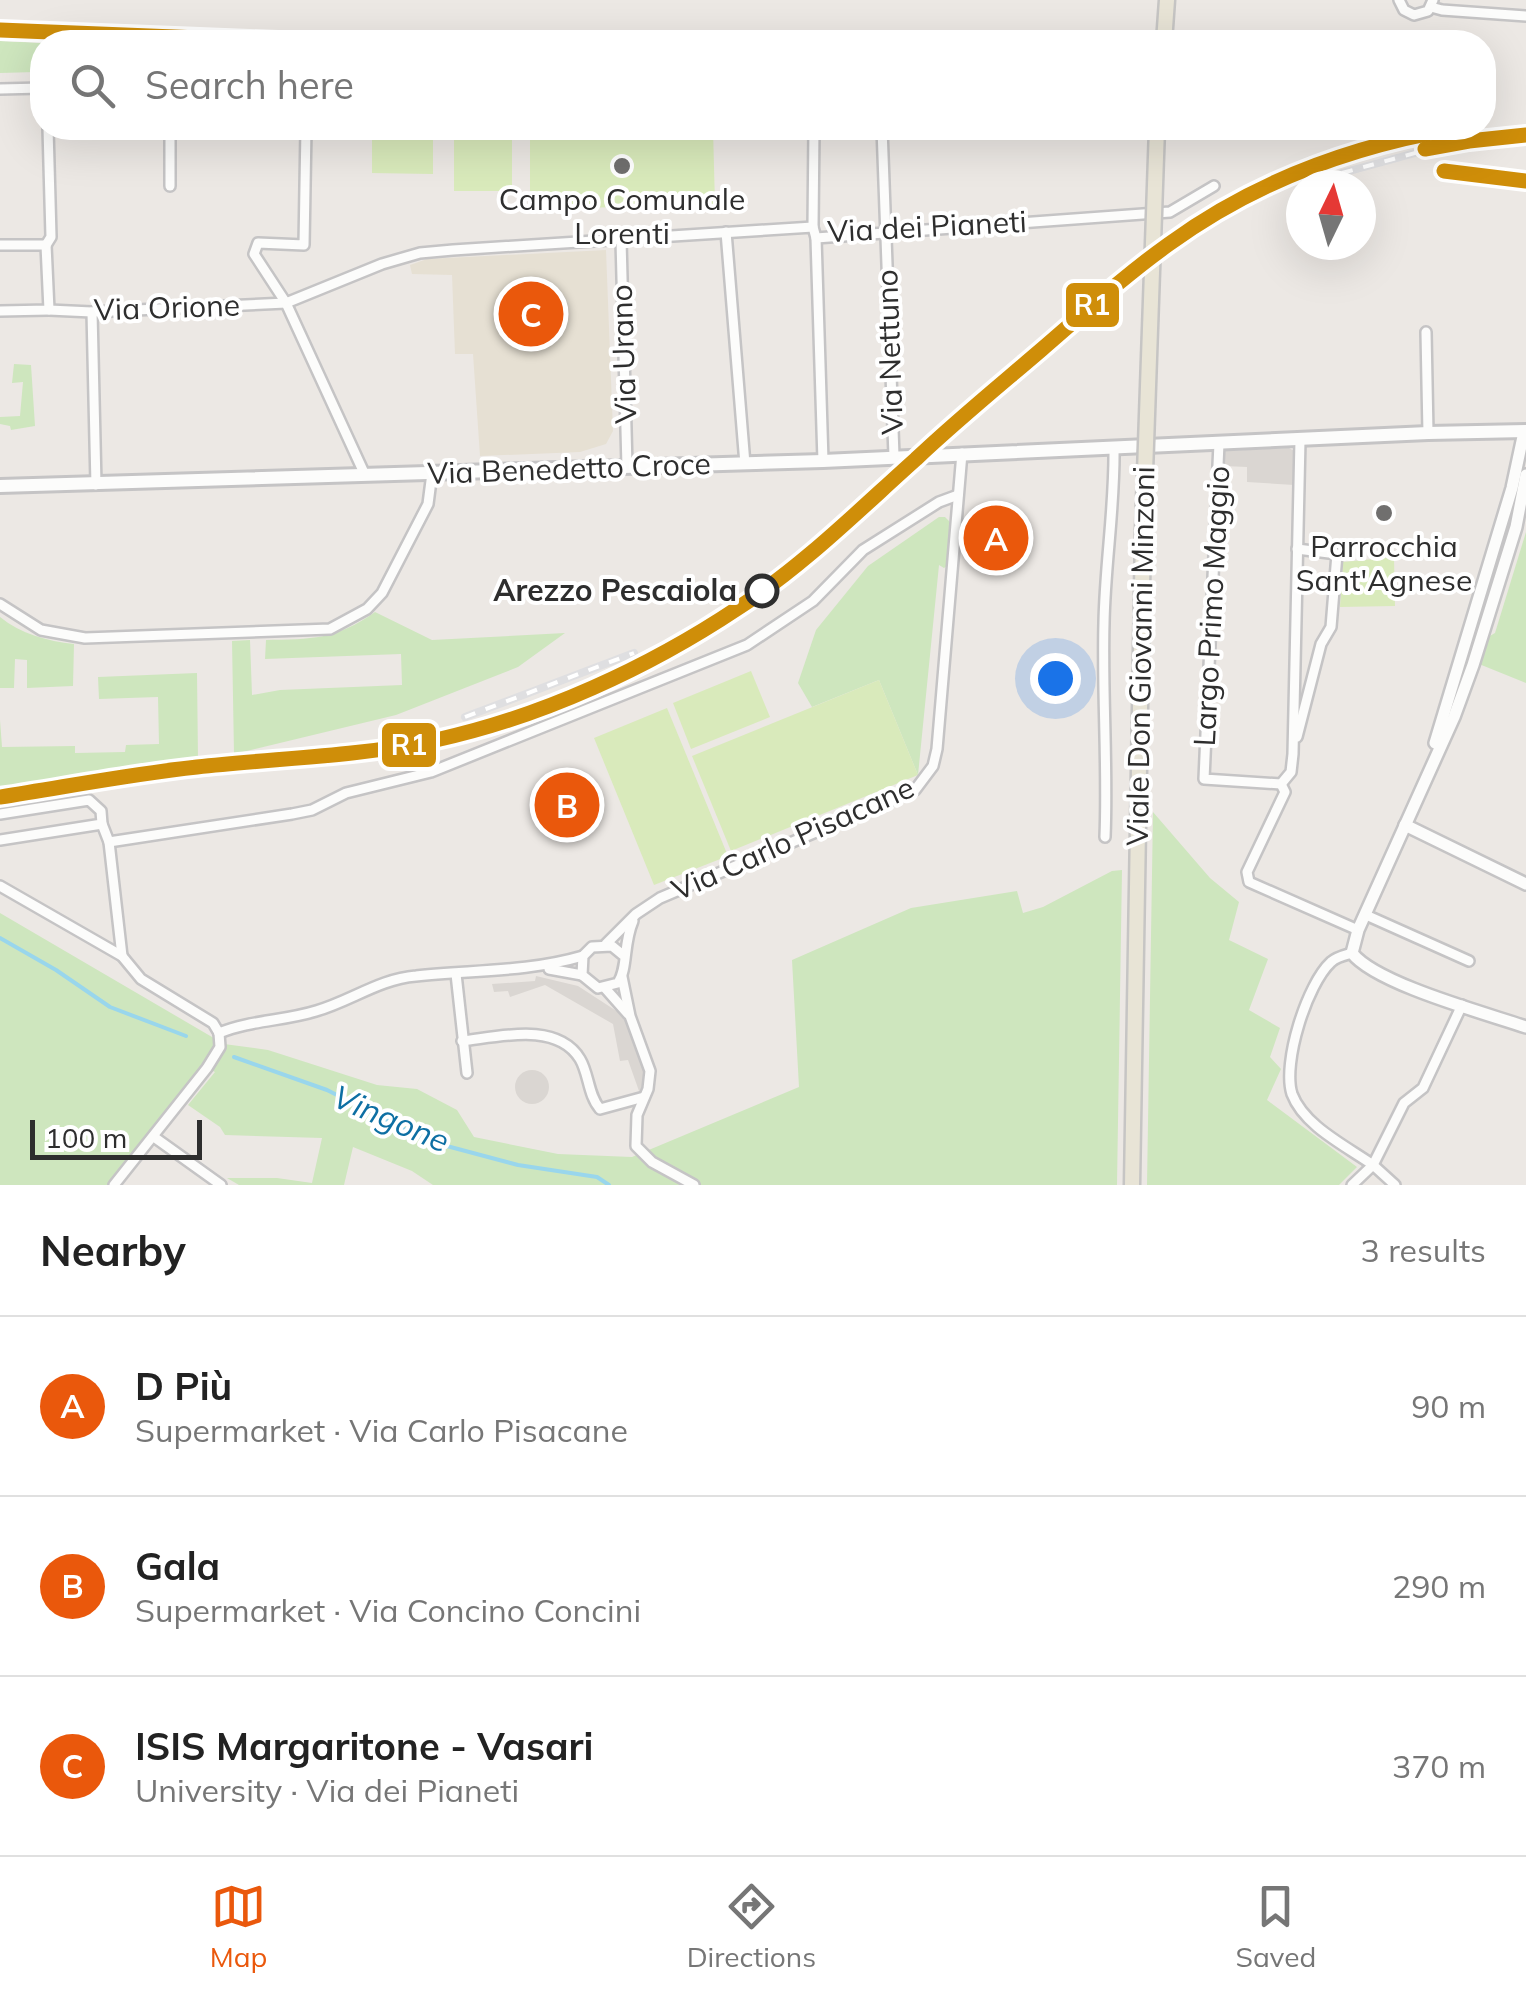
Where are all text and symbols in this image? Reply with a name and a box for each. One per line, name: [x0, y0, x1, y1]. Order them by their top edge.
search box: [30, 30, 1496, 140]
icon: search: [65, 58, 120, 113]
text: Search here: [145, 61, 354, 109]
marker: Campo Comunale Lorenti: [611, 155, 633, 177]
north arrow: [1286, 170, 1376, 260]
place label: Campo Comunale Lorenti: [499, 180, 745, 252]
street label: Via dei Pianeti: [826, 202, 1028, 250]
street label: Via Nettuno: [867, 269, 911, 435]
pin: C: [498, 276, 564, 352]
line badge: R1: [1064, 281, 1121, 329]
street label: Via Urano: [602, 284, 644, 424]
street label: Via Orione: [93, 285, 241, 329]
text: R1: [1074, 287, 1110, 322]
street label: Via Benedetto Croce: [427, 444, 711, 492]
street label: Largo Primo Maggio: [1185, 465, 1237, 747]
street label: Viale Don Giovanni Minzoni: [1118, 466, 1162, 846]
pin: A: [964, 500, 1028, 576]
marker: Parrocchia Sant'Agnese: [1373, 502, 1395, 524]
place label: Parrocchia Sant'Agnese: [1296, 527, 1472, 599]
place label: Arezzo Pescaiola: [493, 571, 737, 609]
marker: Arezzo Pescaiola: [746, 575, 778, 607]
your location: [1030, 653, 1081, 704]
line badge: R1: [380, 721, 438, 769]
text: R1: [391, 727, 427, 762]
pin: B: [534, 768, 600, 842]
street label: Via Carlo Pisacane: [666, 768, 920, 909]
water label: Vingone: [327, 1076, 456, 1160]
scale bar: [30, 1115, 202, 1160]
text: 100 m: [45, 1120, 127, 1155]
text: Nearby: [40, 1224, 186, 1277]
text: 3 results: [1361, 1230, 1486, 1270]
text: D Più: [135, 1362, 232, 1410]
text: A: [60, 1386, 85, 1426]
text: 90 m: [1411, 1386, 1486, 1426]
text: Supermarket · Via Carlo Pisacane: [135, 1410, 628, 1450]
text: Gala: [135, 1542, 220, 1590]
text: B: [61, 1566, 84, 1606]
text: 290 m: [1392, 1566, 1486, 1606]
text: Supermarket · Via Concino Concini: [135, 1590, 641, 1630]
text: ISIS Margaritone - Vasari: [135, 1722, 593, 1770]
text: C: [62, 1746, 83, 1786]
text: 370 m: [1392, 1746, 1486, 1786]
text: University · Via dei Pianeti: [135, 1770, 519, 1810]
tab: Map: [210, 1879, 267, 1974]
tab: Directions: [687, 1879, 816, 1974]
tab: Saved: [1235, 1879, 1316, 1974]

